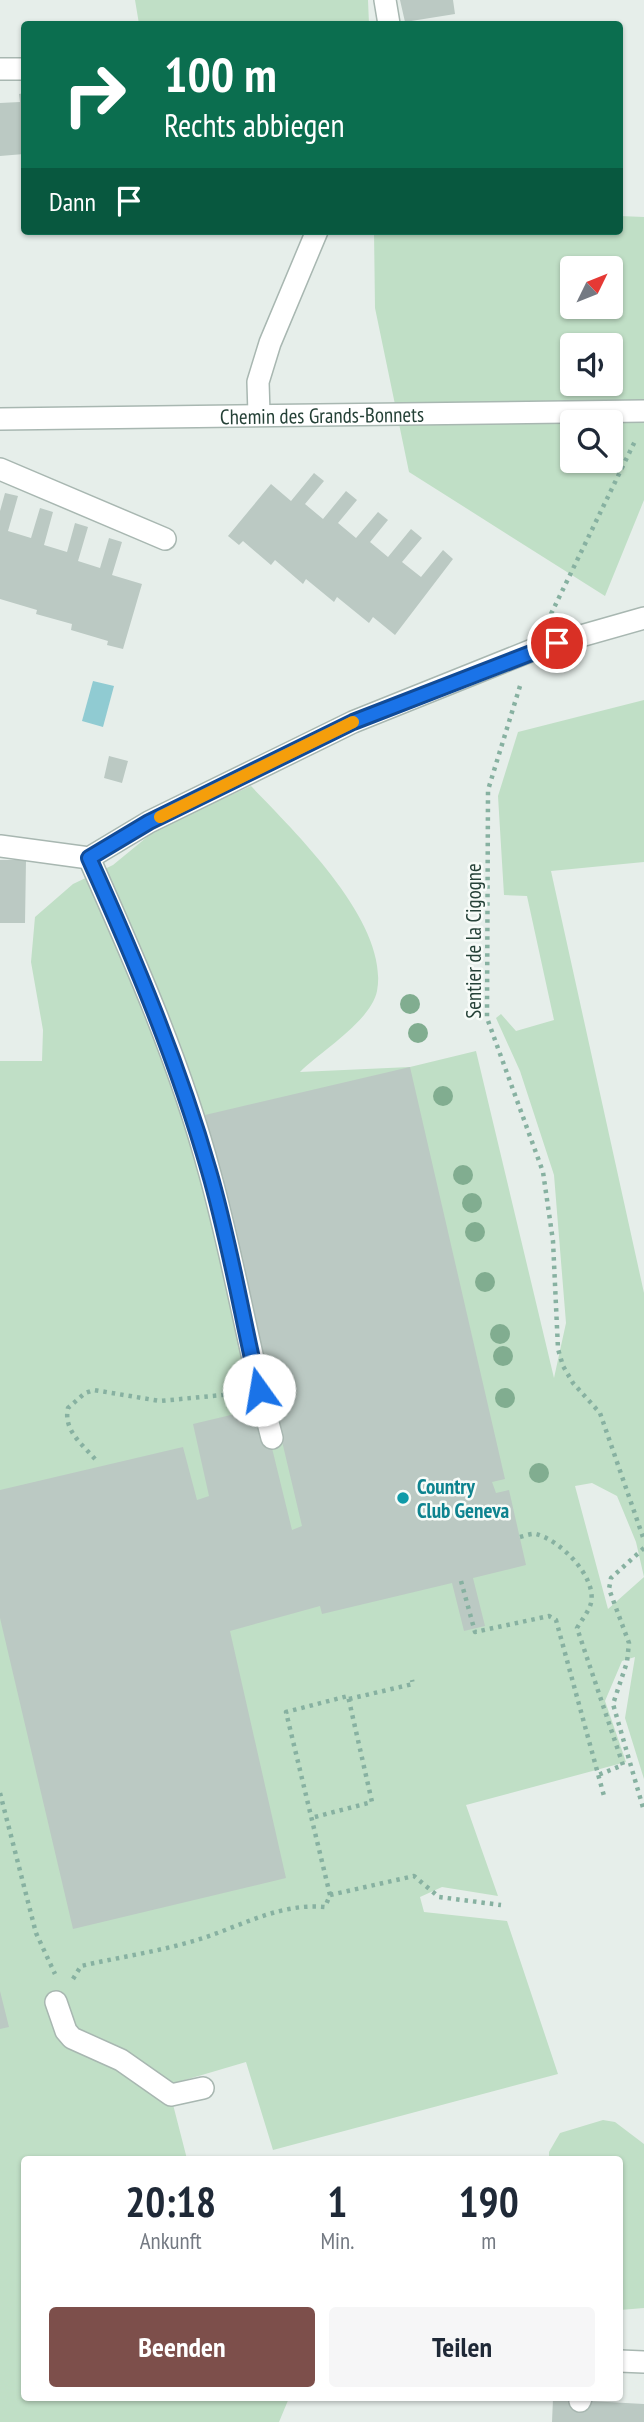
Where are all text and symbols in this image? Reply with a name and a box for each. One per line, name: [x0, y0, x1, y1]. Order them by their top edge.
text: 100 m: [164, 42, 277, 106]
icon: right: [49, 49, 140, 140]
text: Rechts abbiegen: [164, 104, 345, 146]
icon: arrive: [110, 182, 148, 220]
text: Dann: [49, 185, 96, 218]
north arrow: [560, 256, 623, 318]
map controls: [560, 256, 623, 473]
button: sound: [560, 333, 623, 396]
street label: Chemin des Grands-Bonnets: [220, 400, 424, 430]
button: search: [560, 410, 623, 473]
pin: [527, 613, 587, 673]
icon: arrive: [538, 624, 576, 662]
street label: Sentier de la Cigogne: [460, 863, 487, 1019]
position arrow: [222, 1353, 296, 1427]
place label: Country Club Geneva: [417, 1473, 510, 1524]
marker: Country Club Geneva: [395, 1490, 411, 1506]
text: 20:18: [125, 2174, 216, 2229]
text: 1: [327, 2174, 347, 2229]
text: 190: [459, 2174, 519, 2229]
text: Ankunft: [140, 2226, 202, 2255]
text: Min.: [320, 2226, 354, 2255]
text: m: [481, 2226, 496, 2255]
button: Beenden: [49, 2307, 315, 2387]
button: Teilen: [329, 2307, 595, 2387]

